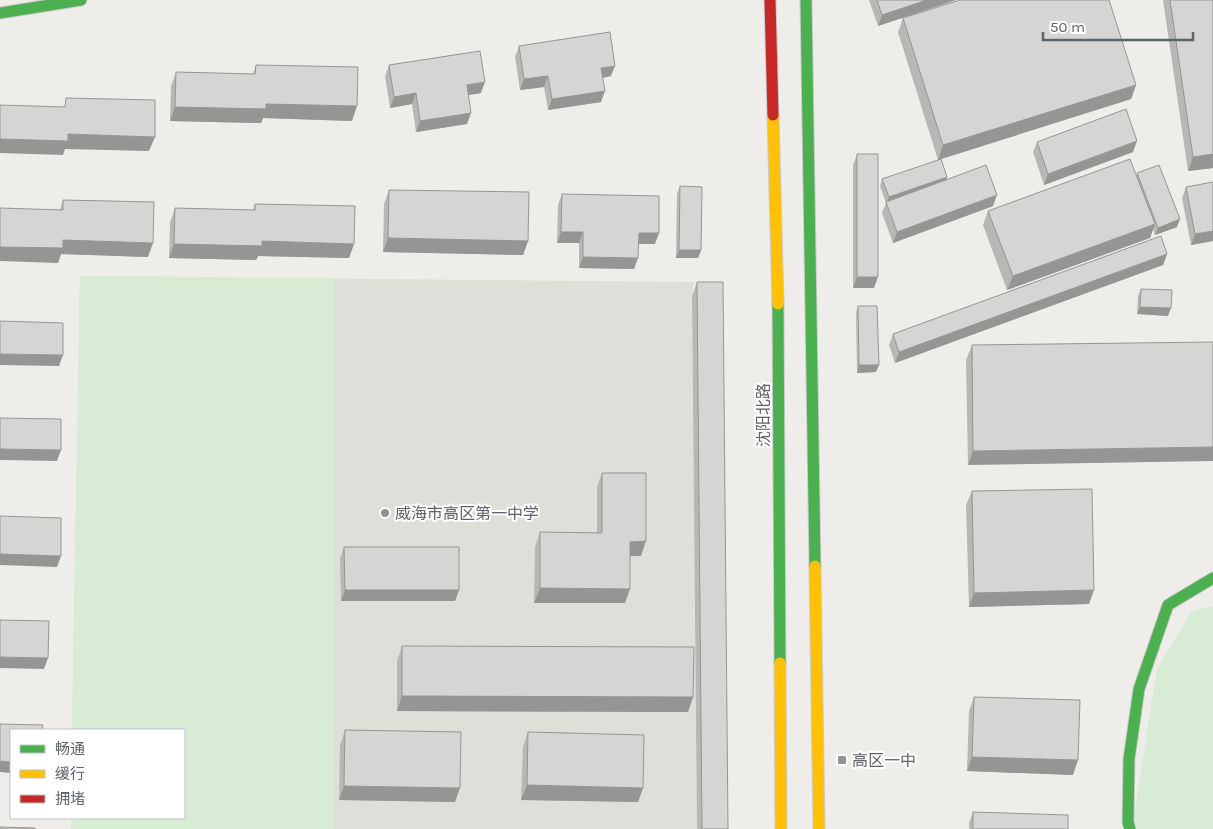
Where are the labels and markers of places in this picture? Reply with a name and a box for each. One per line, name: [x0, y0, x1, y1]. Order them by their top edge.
place label: 威海市高区第一中学: [395, 504, 539, 523]
marker: 威海市高区第一中学: [379, 507, 391, 519]
place label: 高区一中: [852, 751, 916, 770]
marker: 高区一中: [836, 754, 848, 766]

